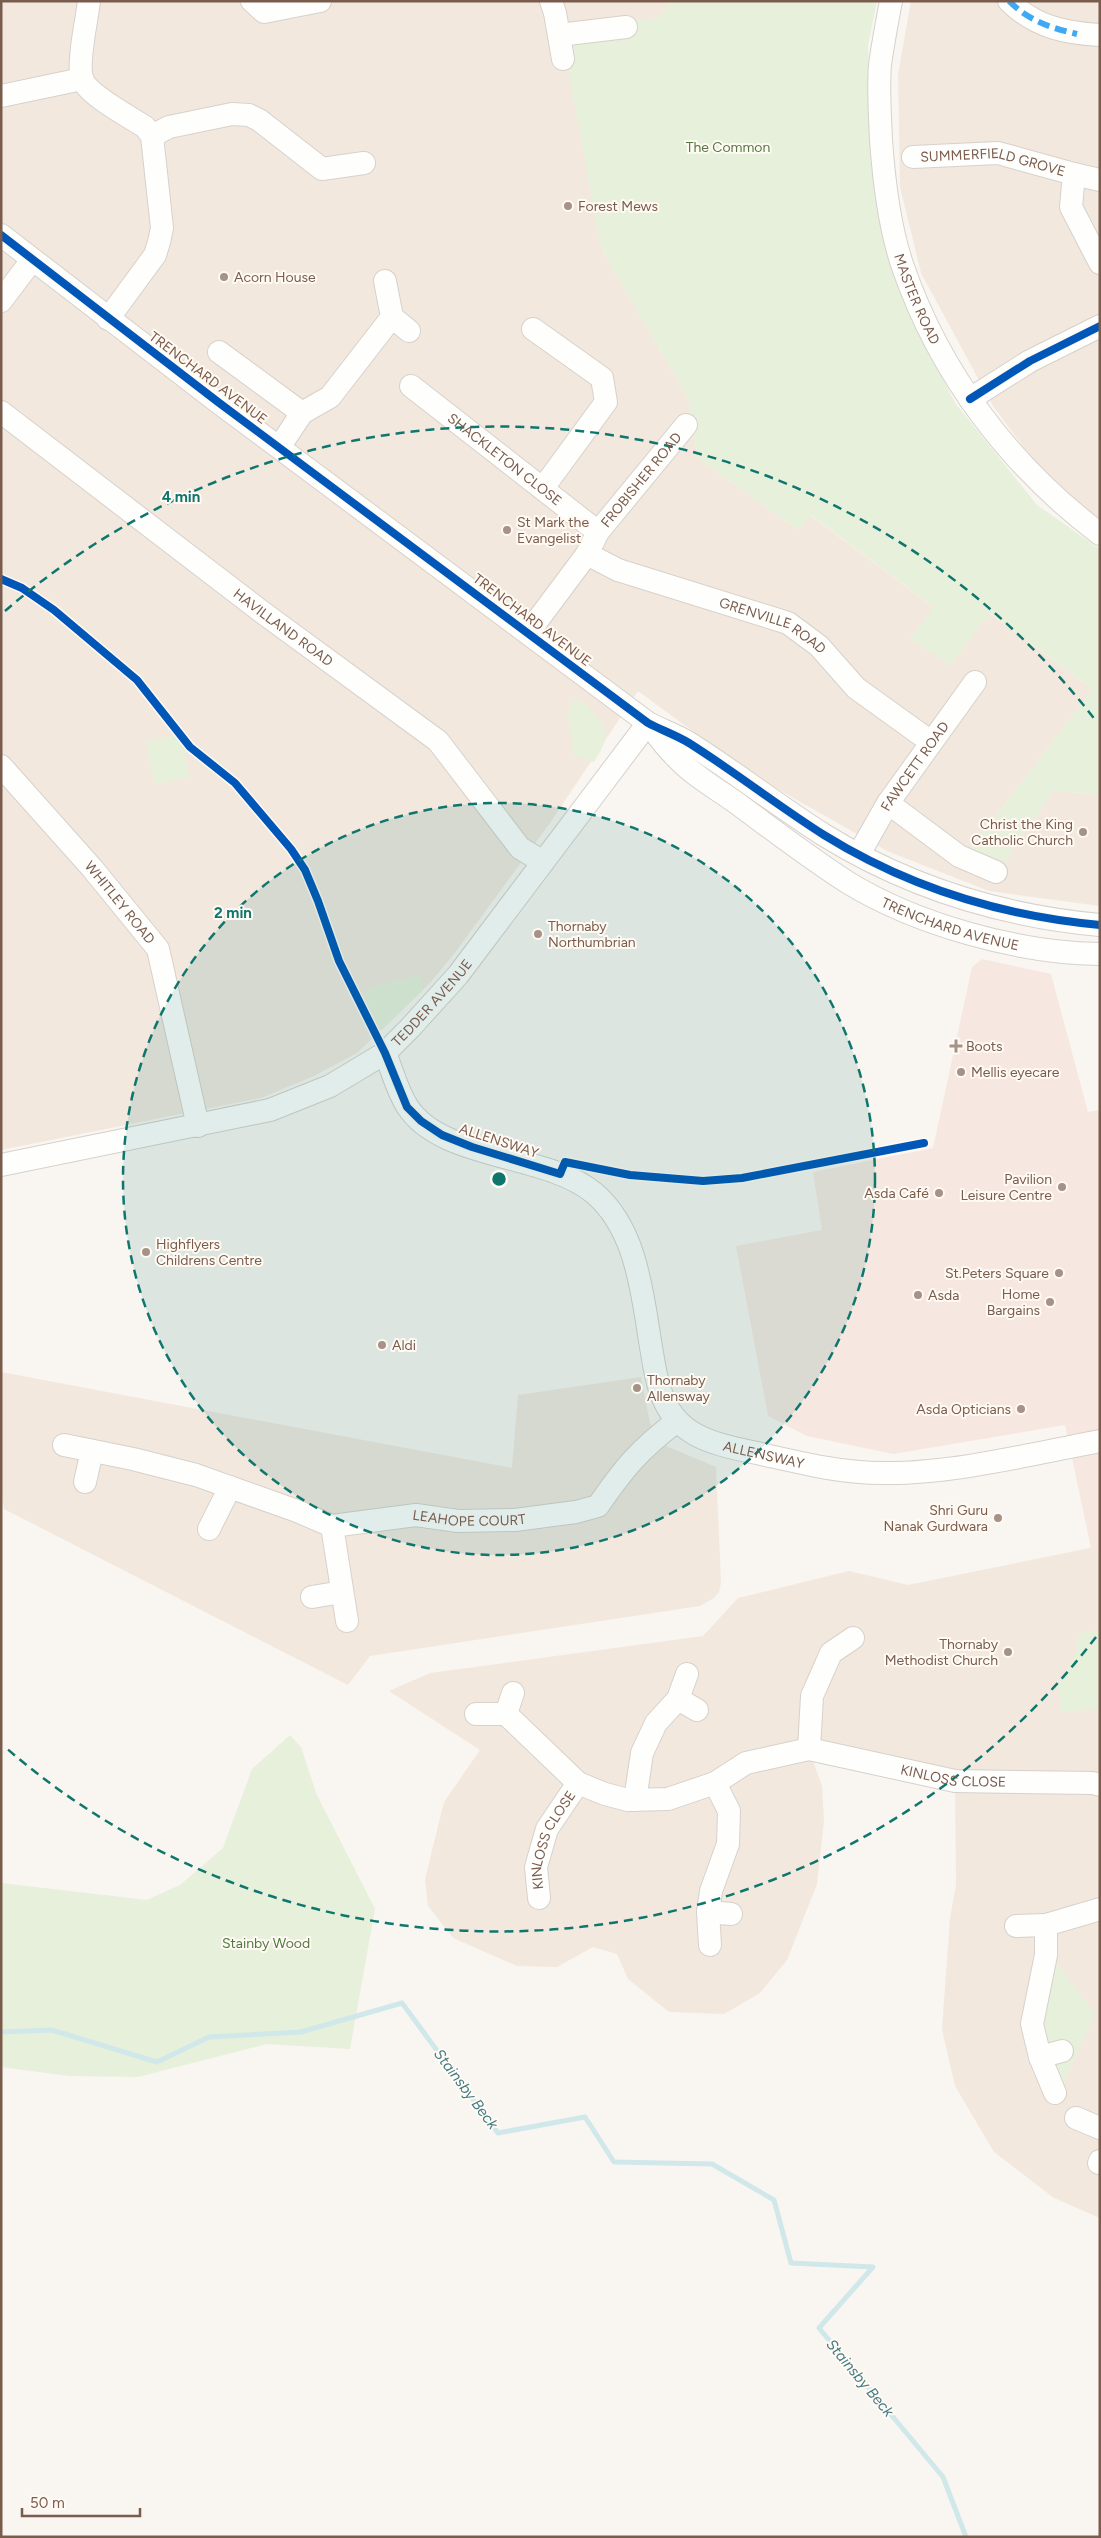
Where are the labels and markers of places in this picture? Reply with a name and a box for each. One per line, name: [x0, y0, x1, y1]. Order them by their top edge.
place label: Forest Mews: [578, 198, 658, 215]
marker: Forest Mews: [562, 200, 574, 212]
place label: Acorn House: [234, 269, 316, 286]
marker: Acorn House: [218, 271, 230, 283]
place label: St Mark the Evangelist: [517, 514, 589, 547]
marker: St Mark the Evangelist: [501, 524, 513, 536]
place label: Christ the King Catholic Church: [971, 816, 1073, 849]
marker: Christ the King Catholic Church: [1077, 826, 1089, 838]
place label: Thornaby Northumbrian: [548, 918, 636, 951]
marker: Thornaby Northumbrian: [532, 928, 544, 940]
place label: Boots: [966, 1038, 1003, 1055]
marker: Boots: [950, 1040, 962, 1052]
place label: Mellis eyecare: [971, 1064, 1060, 1081]
marker: Mellis eyecare: [955, 1066, 967, 1078]
centre of rings: [490, 1170, 508, 1188]
place label: Pavilion Leisure Centre: [960, 1171, 1052, 1204]
marker: Pavilion Leisure Centre: [1056, 1181, 1068, 1193]
place label: Asda Café: [864, 1185, 929, 1202]
marker: Asda Café: [933, 1187, 945, 1199]
place label: Highflyers Childrens Centre: [156, 1236, 262, 1269]
marker: Highflyers Childrens Centre: [140, 1246, 152, 1258]
place label: St.Peters Square: [945, 1265, 1049, 1282]
marker: St.Peters Square: [1053, 1267, 1065, 1279]
place label: Home Bargains: [987, 1286, 1040, 1319]
place label: Asda: [928, 1287, 959, 1304]
marker: Asda: [912, 1289, 924, 1301]
marker: Home Bargains: [1044, 1296, 1056, 1308]
place label: Aldi: [392, 1337, 416, 1354]
marker: Aldi: [376, 1339, 388, 1351]
place label: Thornaby Allensway: [647, 1372, 710, 1405]
marker: Thornaby Allensway: [631, 1382, 643, 1394]
place label: Asda Opticians: [916, 1401, 1011, 1418]
marker: Asda Opticians: [1015, 1403, 1027, 1415]
place label: Shri Guru Nanak Gurdwara: [884, 1502, 988, 1535]
marker: Shri Guru Nanak Gurdwara: [992, 1512, 1004, 1524]
place label: Thornaby Methodist Church: [885, 1636, 999, 1669]
marker: Thornaby Methodist Church: [1002, 1646, 1014, 1658]

